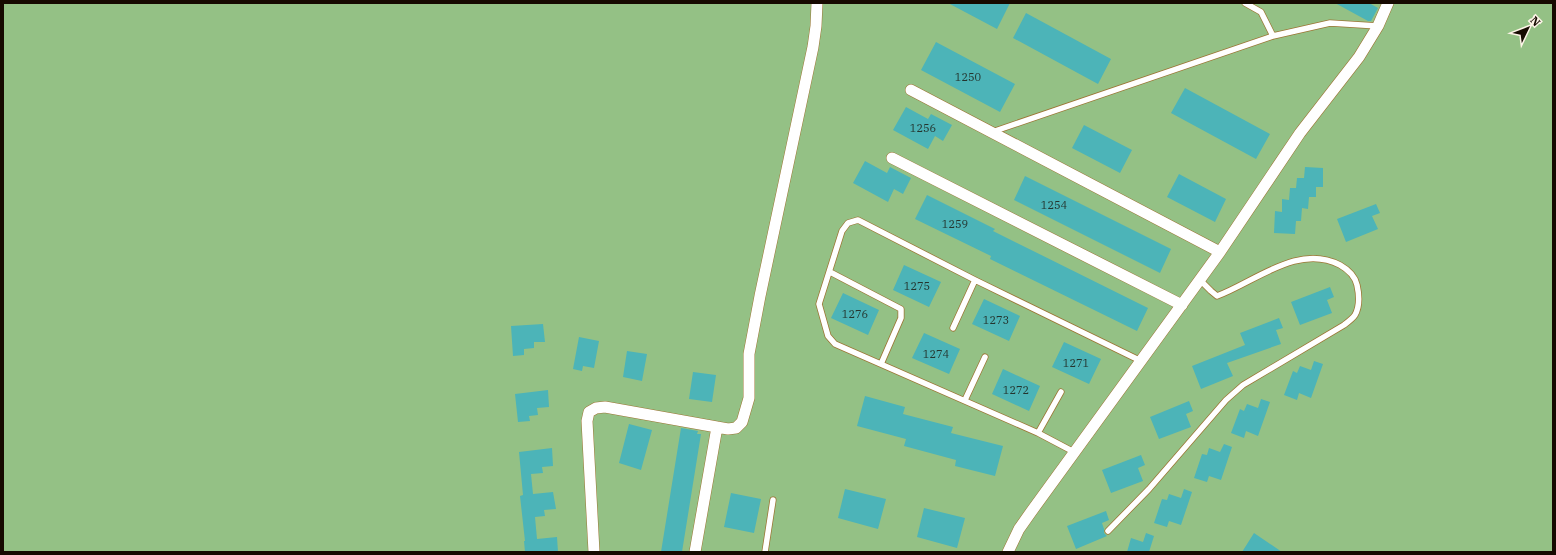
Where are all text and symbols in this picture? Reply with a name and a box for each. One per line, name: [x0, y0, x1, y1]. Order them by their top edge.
north arrow: [1508, 8, 1548, 48]
text: N: [1527, 13, 1544, 29]
house number: 1250: [955, 70, 982, 84]
house number: 1256: [910, 121, 936, 135]
house number: 1254: [1041, 198, 1068, 212]
house number: 1259: [942, 217, 968, 231]
house number: 1275: [904, 279, 930, 293]
house number: 1276: [842, 307, 868, 321]
house number: 1273: [983, 313, 1009, 327]
house number: 1274: [923, 347, 950, 361]
house number: 1271: [1063, 356, 1089, 370]
house number: 1272: [1003, 383, 1029, 397]

